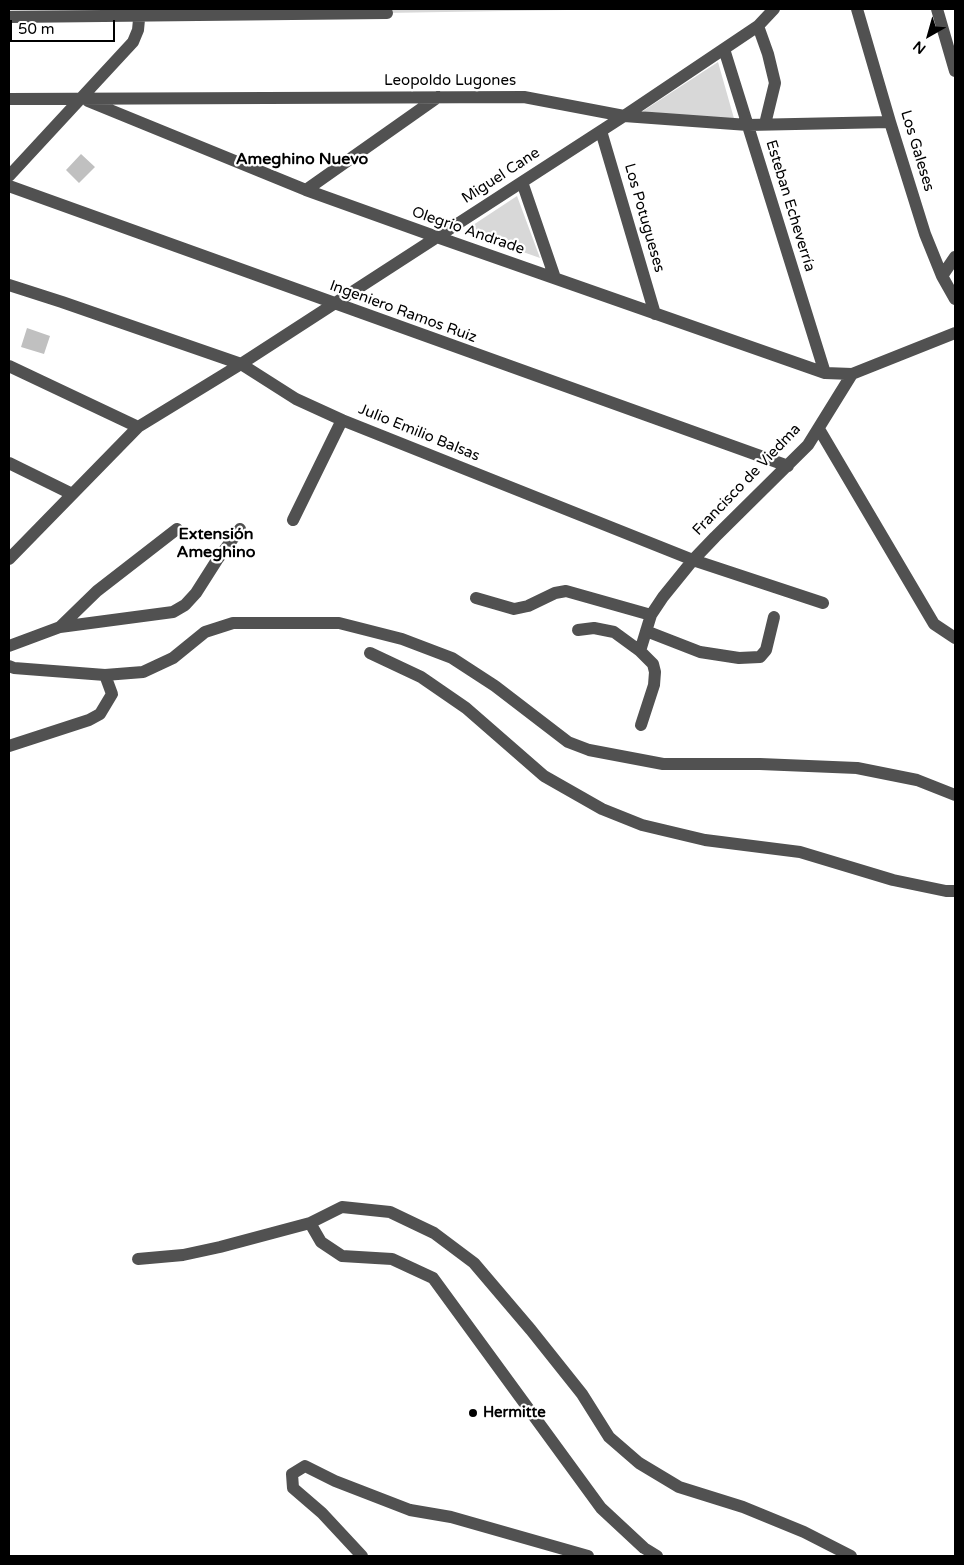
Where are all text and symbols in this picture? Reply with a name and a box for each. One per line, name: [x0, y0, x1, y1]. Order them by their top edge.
scale bar: [12, 10, 118, 42]
north arrow: [904, 10, 954, 60]
text: 50 m: [18, 20, 55, 38]
text: N: [910, 37, 929, 57]
street label: Leopoldo Lugones: [384, 72, 516, 90]
street label: Los Galeses: [896, 108, 938, 194]
street label: Esteban Echeverría: [761, 138, 819, 274]
street label: Miguel Cane: [459, 144, 543, 208]
district label: Ameghino Nuevo: [236, 150, 368, 170]
street label: Los Potugueses: [620, 161, 668, 275]
street label: Olegrio Andrade: [409, 203, 527, 259]
street label: Ingeniero Ramos Ruiz: [327, 277, 479, 347]
street label: Julio Emilio Balsas: [356, 400, 482, 466]
street label: Francisco de Viedma: [689, 421, 805, 539]
district label: Extensión Ameghino: [177, 525, 255, 563]
place label: Hermitte: [483, 1404, 546, 1422]
marker: Hermitte: [467, 1407, 479, 1419]

